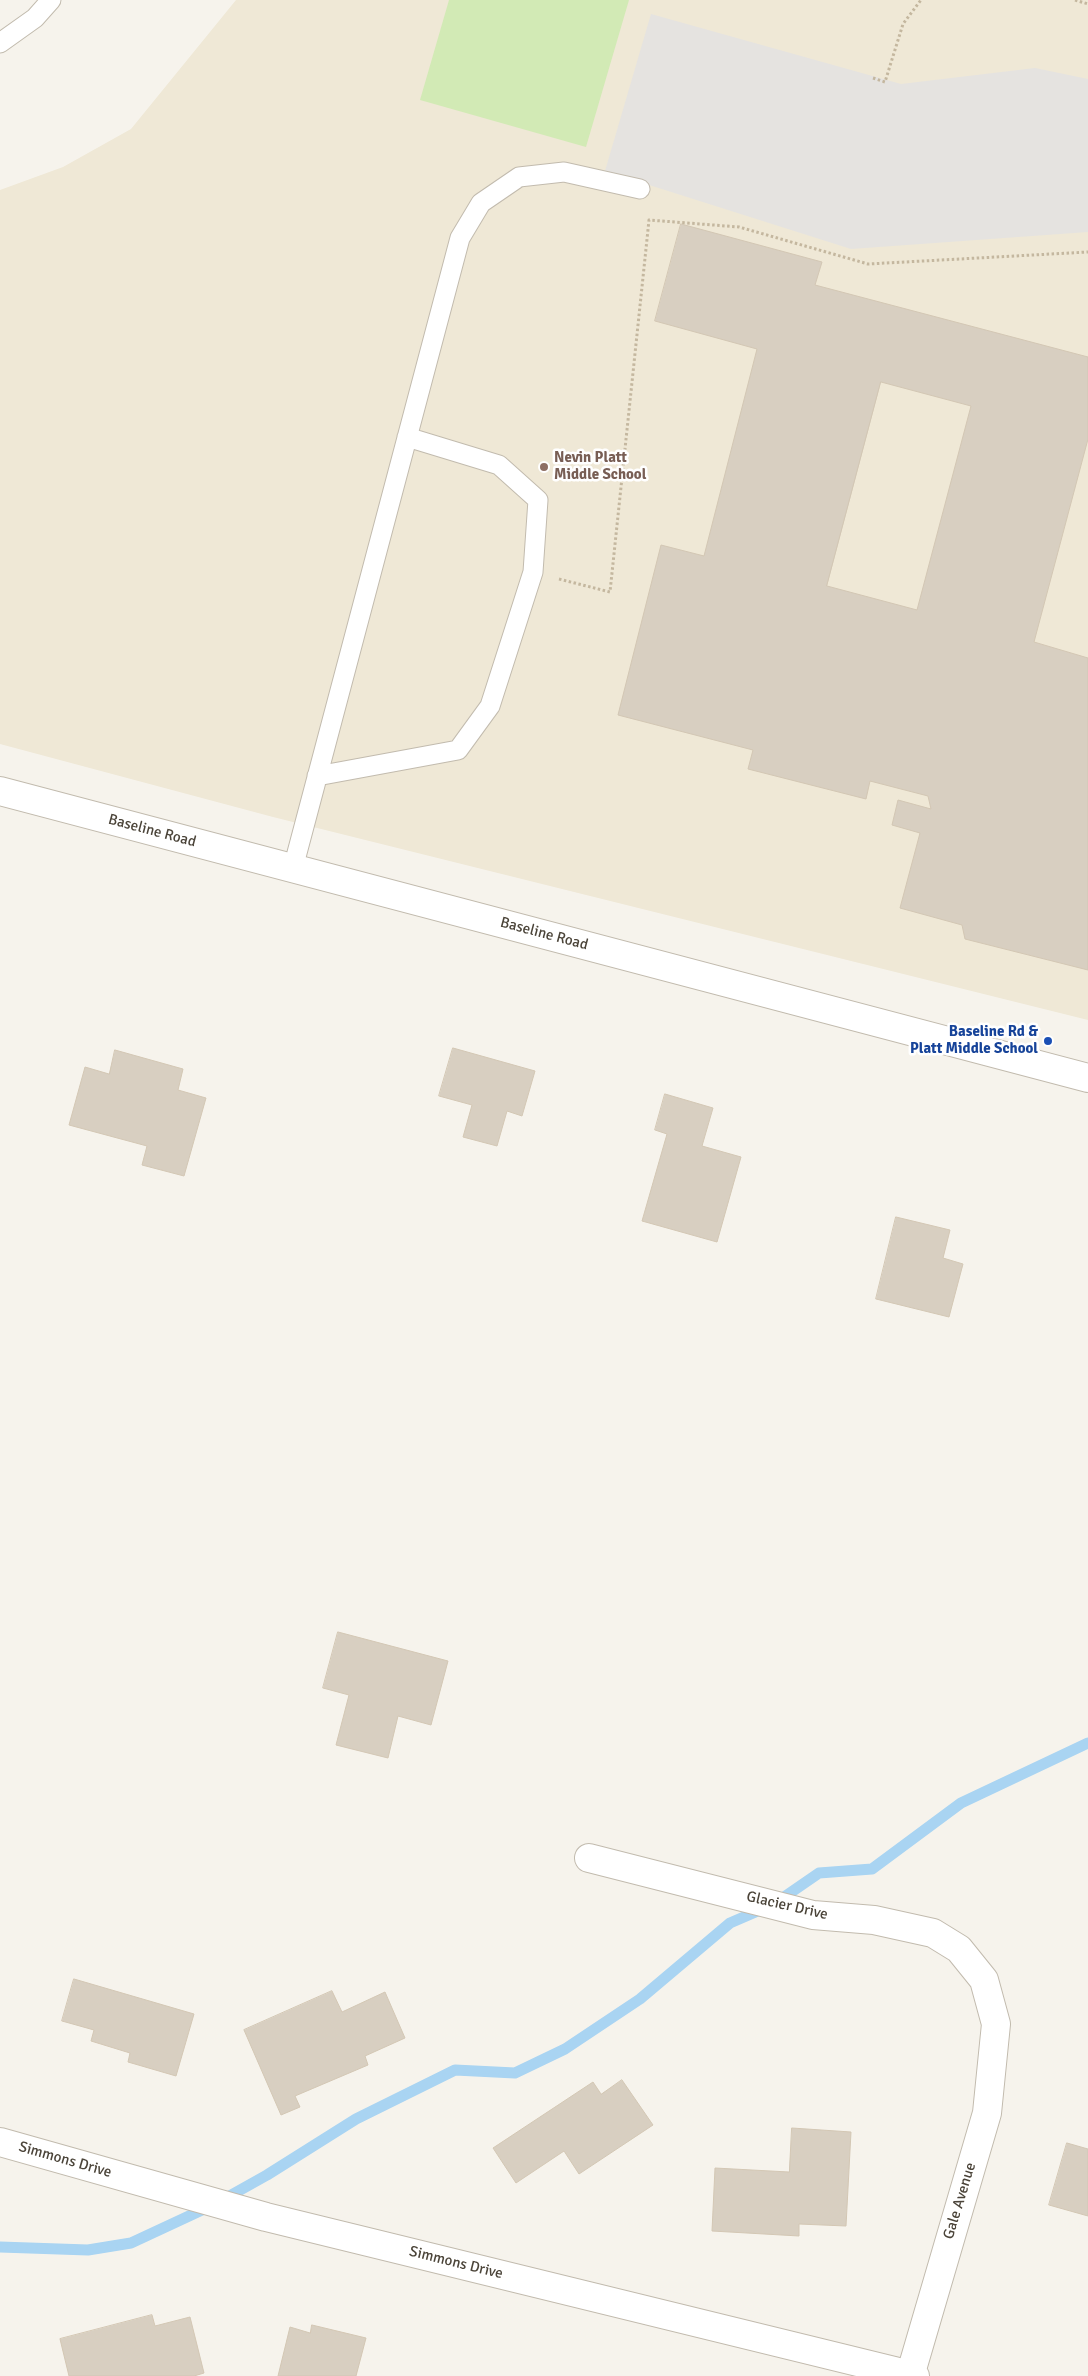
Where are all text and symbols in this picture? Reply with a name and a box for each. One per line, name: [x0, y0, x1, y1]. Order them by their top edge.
place label: Nevin Platt Middle School: [554, 449, 646, 484]
marker: Nevin Platt Middle School: [538, 461, 550, 473]
street label: Baseline Road: [106, 811, 198, 851]
street label: Baseline Road: [498, 914, 590, 954]
place label: Baseline Rd & Platt Middle School: [910, 1023, 1038, 1058]
marker: Baseline Rd & Platt Middle School: [1042, 1035, 1054, 1047]
street label: Glacier Drive: [745, 1888, 829, 1924]
street label: Simmons Drive: [17, 2138, 113, 2182]
street label: Gale Avenue: [940, 2160, 980, 2242]
street label: Simmons Drive: [407, 2243, 505, 2283]

